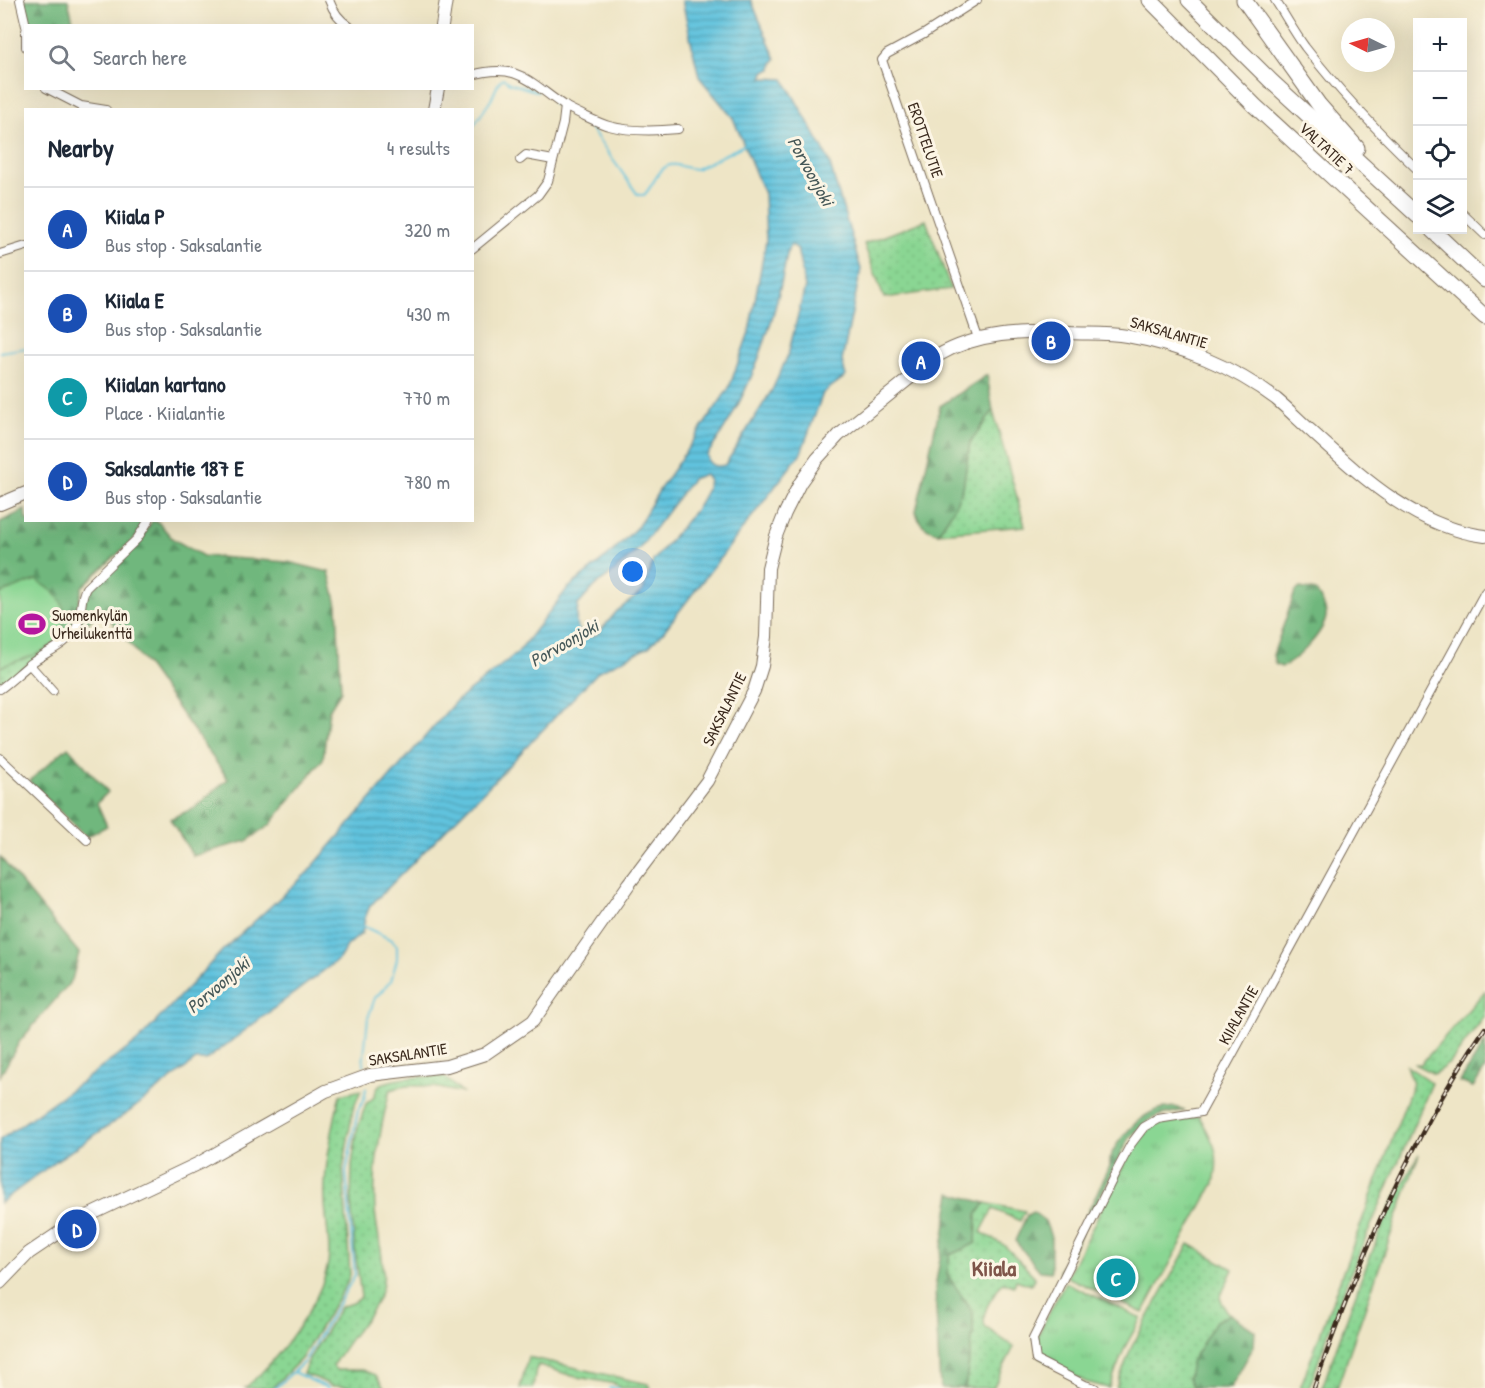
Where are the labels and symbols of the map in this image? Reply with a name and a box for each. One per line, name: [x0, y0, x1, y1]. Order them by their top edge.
north arrow: [1341, 18, 1395, 72]
street label: EROTTELUTIE: [903, 99, 949, 181]
street label: VALTATIE 7: [1295, 117, 1359, 179]
water label: Porvoonjoki: [782, 132, 841, 212]
street label: SAKSALANTIE: [1128, 311, 1210, 353]
pin: B: [1032, 318, 1070, 364]
pin: A: [902, 338, 940, 384]
your location: [618, 557, 647, 586]
place label: Suomenkylän Urheilukenttä: [52, 604, 132, 644]
sports icon: Suomenkylän Urheilukenttä: [17, 609, 47, 639]
water label: Porvoonjoki: [525, 612, 605, 673]
street label: SAKSALANTIE: [697, 669, 751, 749]
water label: Porvoonjoki: [181, 950, 257, 1019]
street label: KIIALANTIE: [1213, 982, 1263, 1048]
street label: SAKSALANTIE: [367, 1037, 449, 1071]
pin: D: [58, 1206, 97, 1252]
district label: Kiiala: [972, 1253, 1017, 1283]
pin: C: [1096, 1256, 1136, 1300]

